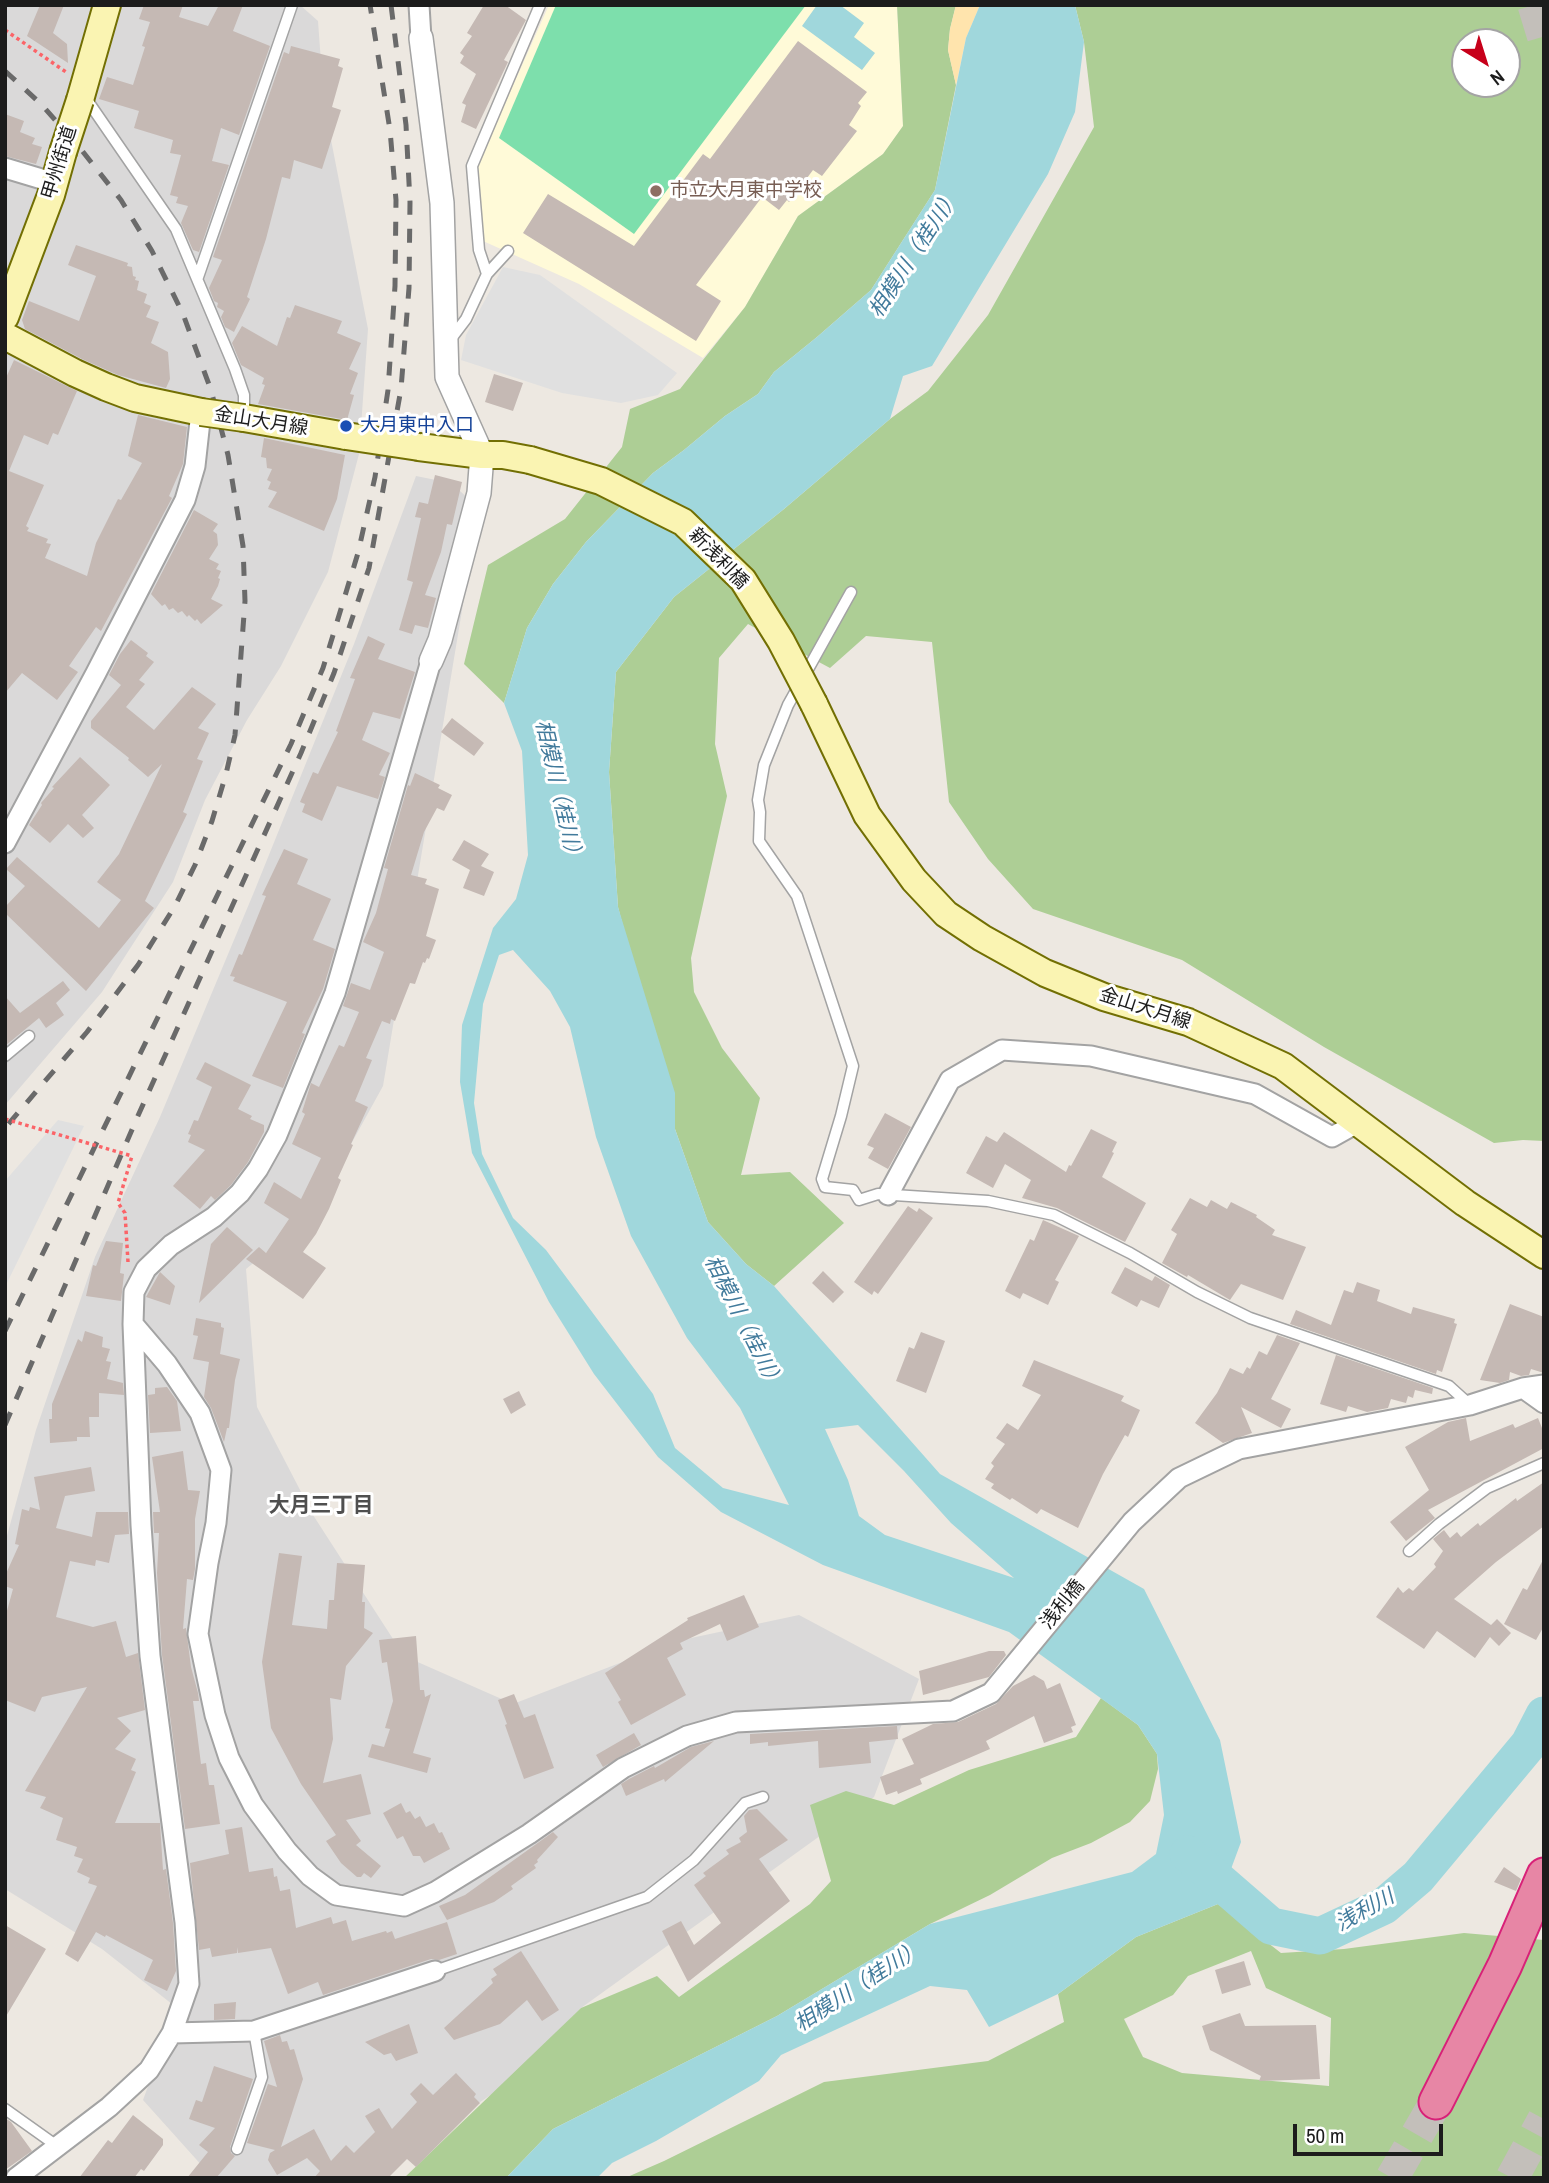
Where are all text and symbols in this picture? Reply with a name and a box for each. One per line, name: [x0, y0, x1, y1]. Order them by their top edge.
north arrow: [1451, 28, 1521, 98]
text: N: [1485, 64, 1510, 92]
street label: 甲州街道: [38, 123, 82, 203]
place label: 市立大月東中学校: [670, 180, 822, 202]
marker: 市立大月東中学校: [648, 183, 664, 199]
water label: 相模川（桂川）: [864, 185, 966, 323]
street label: 金山大月線: [212, 403, 310, 441]
place label: 大月東中入口: [360, 415, 474, 437]
marker: 大月東中入口: [338, 418, 354, 434]
street label: 新浅利橋: [683, 524, 753, 594]
water label: 相模川（桂川）: [529, 718, 587, 866]
street label: 金山大月線: [1096, 983, 1194, 1035]
water label: 相模川（桂川）: [698, 1252, 788, 1394]
district label: 大月三丁目: [269, 1493, 373, 1519]
street label: 浅利橋: [1036, 1576, 1090, 1634]
water label: 浅利川: [1331, 1885, 1399, 1937]
water label: 相模川（桂川）: [790, 1936, 928, 2038]
scale bar: [1297, 2110, 1448, 2154]
text: 50 m: [1306, 2121, 1344, 2150]

